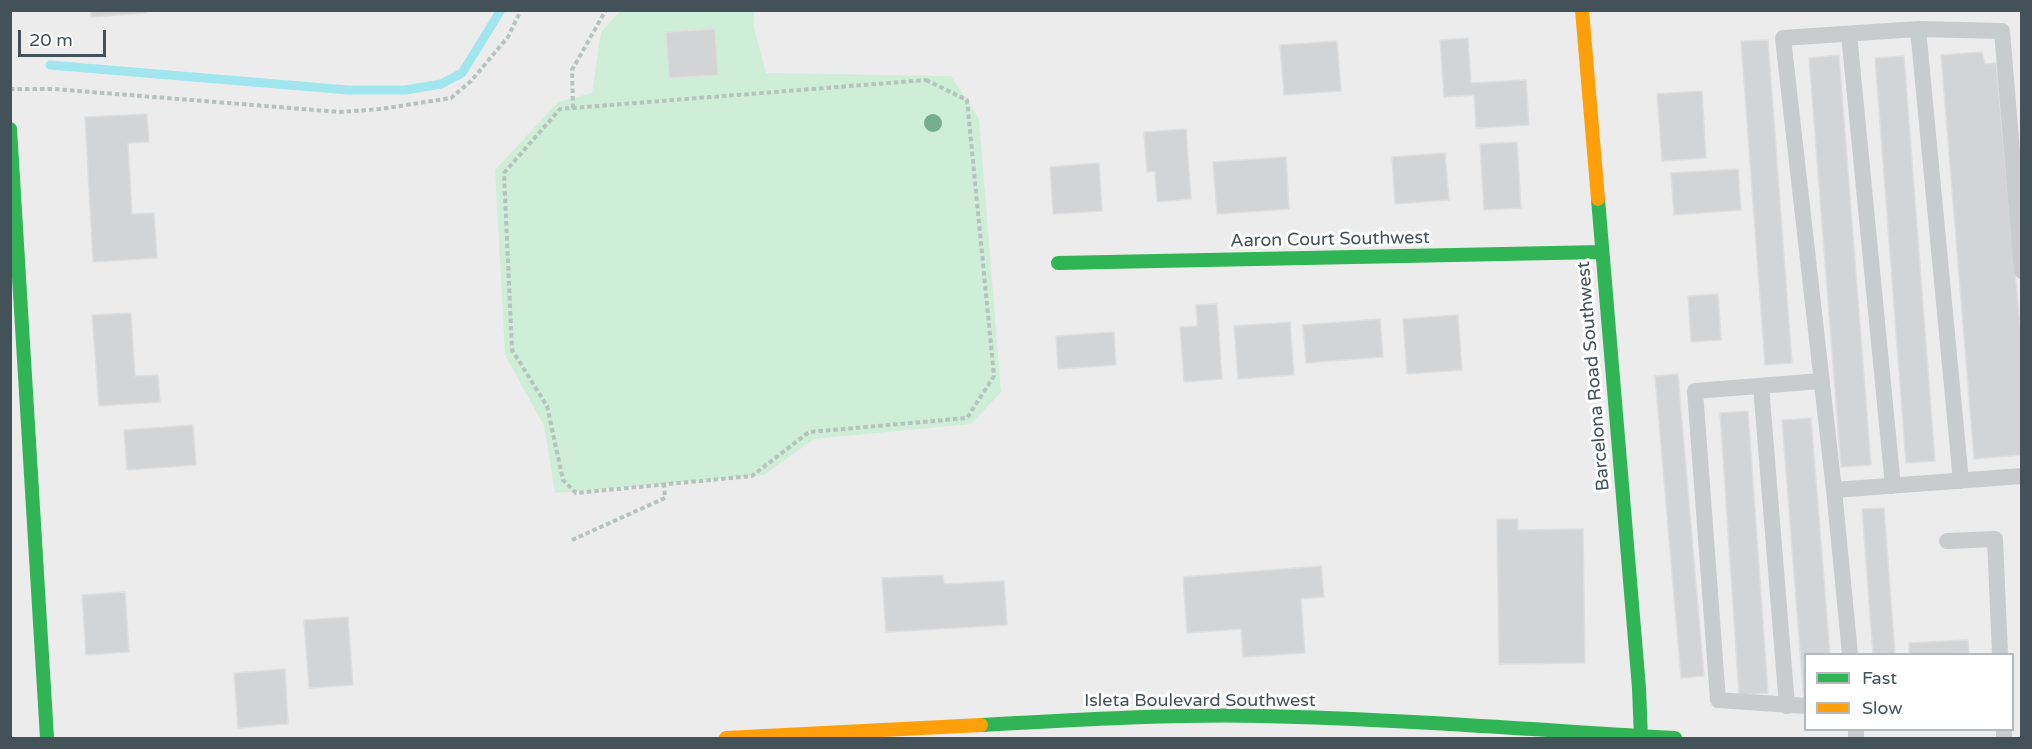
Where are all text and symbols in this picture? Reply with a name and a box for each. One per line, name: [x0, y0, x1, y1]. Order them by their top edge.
scale bar: [21, 18, 110, 56]
text: 20 m: [29, 29, 73, 51]
street label: Aaron Court Southwest: [1230, 227, 1430, 253]
street label: Barcelona Road Southwest: [1573, 260, 1615, 492]
legend: [1804, 653, 2014, 731]
text: Fast: [1862, 667, 1897, 689]
street label: Isleta Boulevard Southwest: [1084, 690, 1316, 712]
text: Slow: [1862, 697, 1903, 719]

